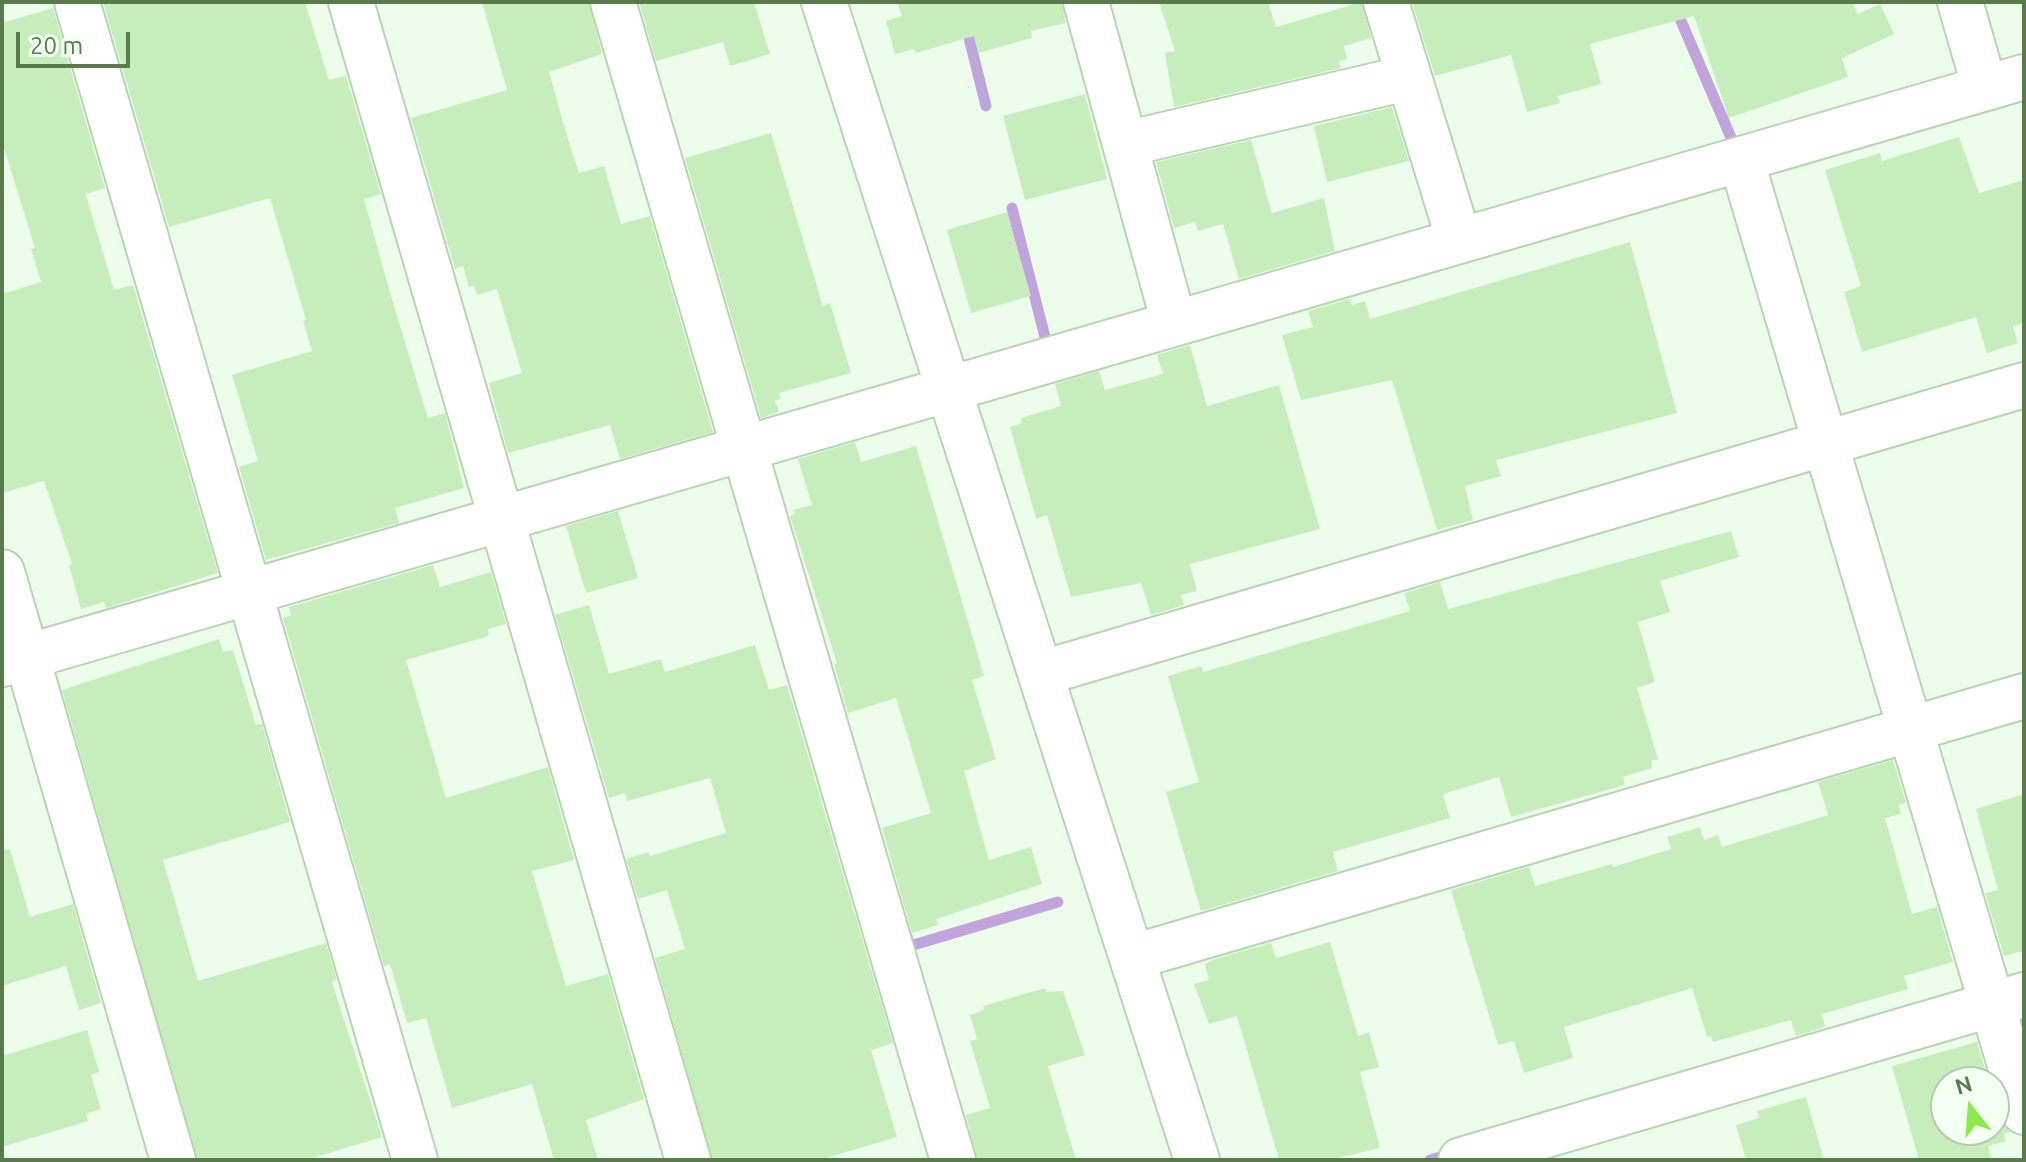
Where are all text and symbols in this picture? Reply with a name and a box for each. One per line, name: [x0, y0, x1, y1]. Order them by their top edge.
scale bar: [20, 16, 134, 66]
text: 20 m: [30, 32, 83, 59]
north arrow: [1930, 1066, 2010, 1146]
text: N: [1952, 1070, 1975, 1099]

